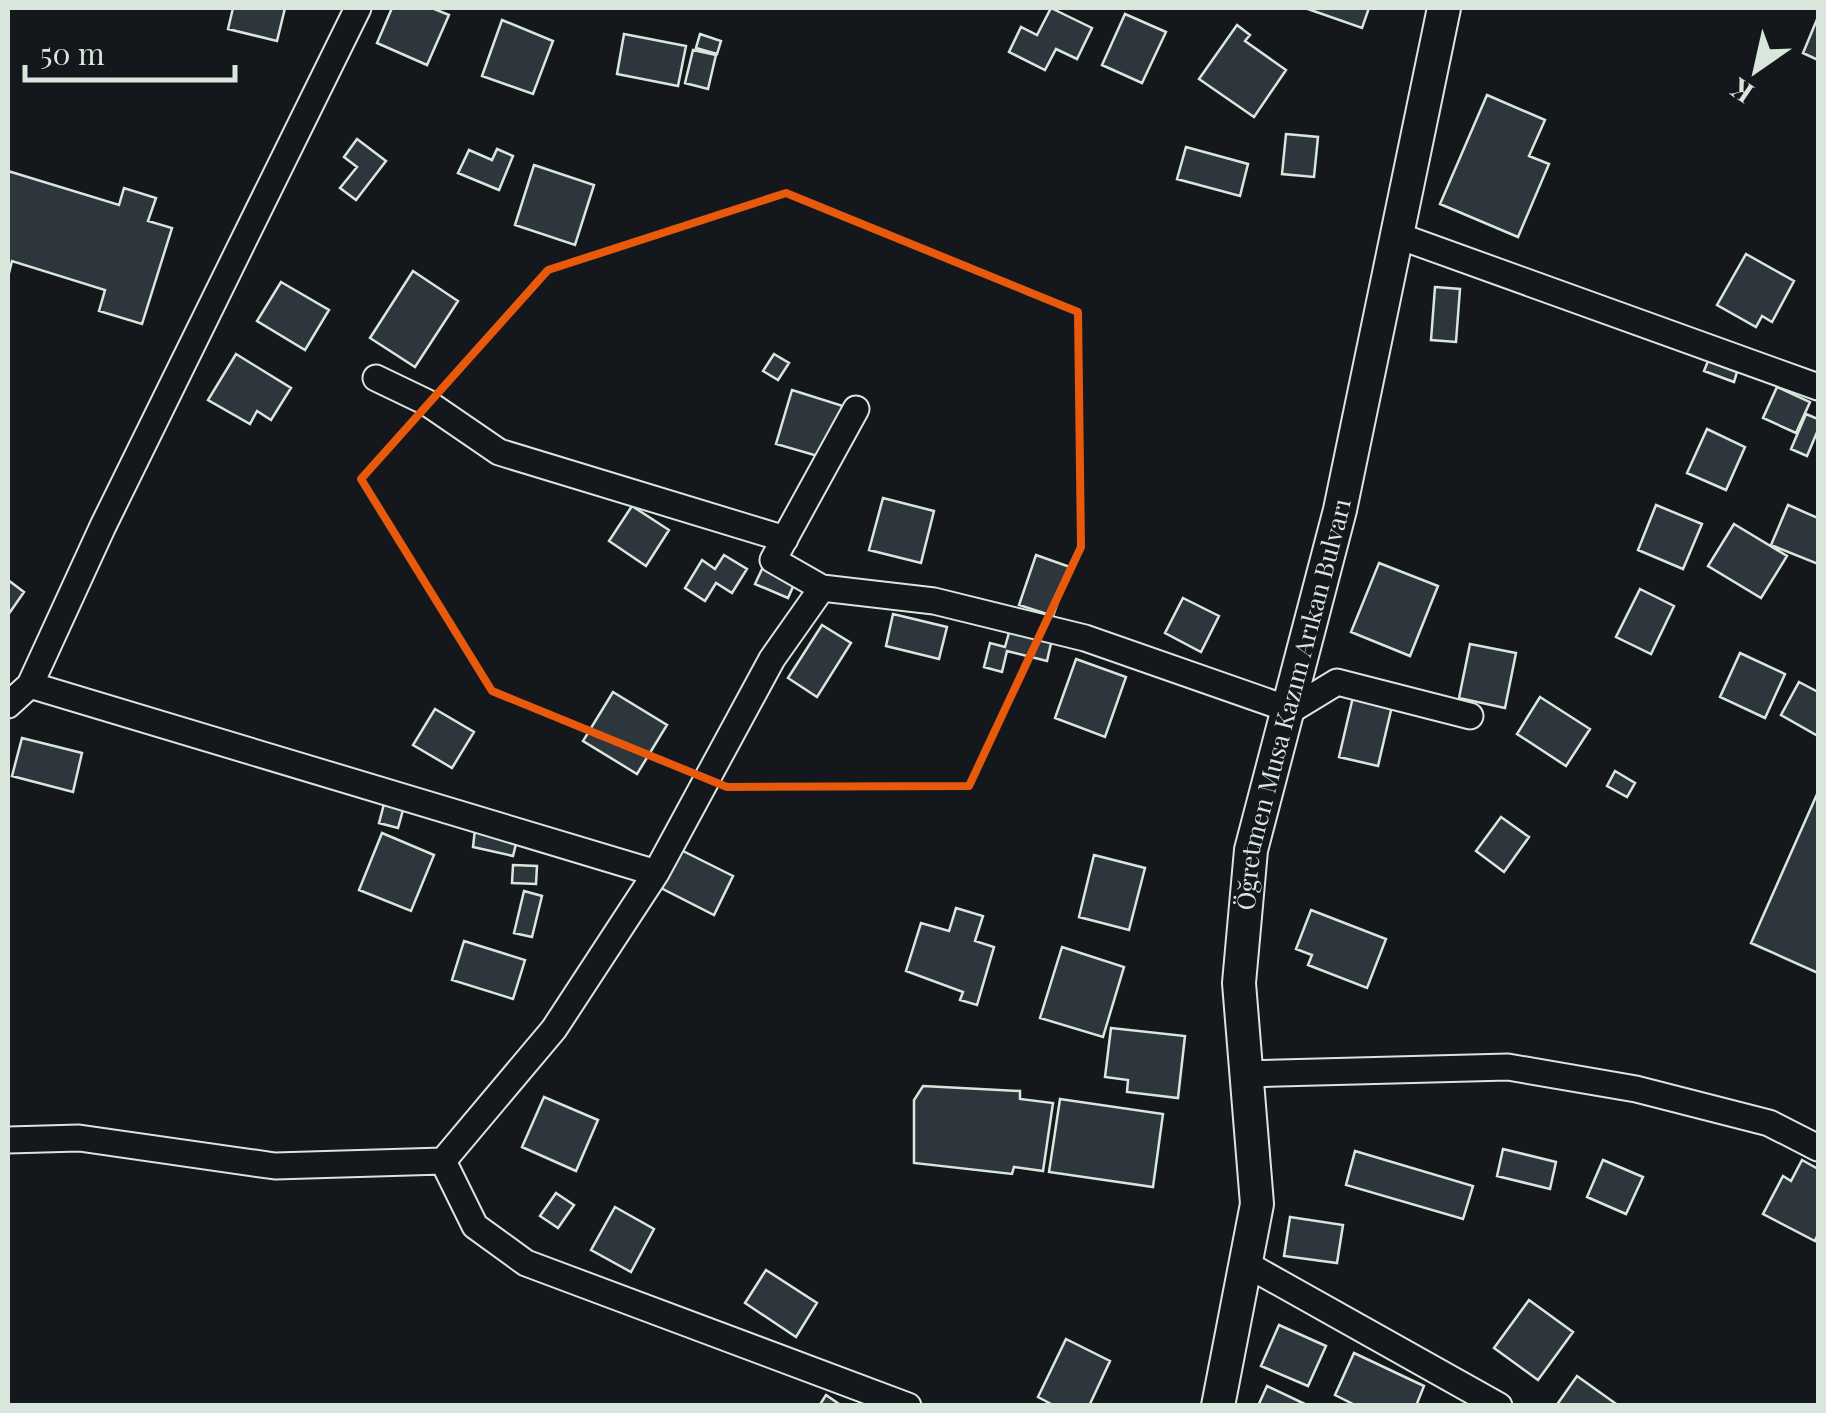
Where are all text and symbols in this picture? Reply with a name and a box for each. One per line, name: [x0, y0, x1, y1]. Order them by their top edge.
scale bar: [25, 20, 235, 82]
north arrow: [1706, 20, 1806, 120]
text: 50 m: [40, 33, 105, 73]
text: K: [1722, 70, 1760, 113]
street label: Öğretmen Musa Kazım Arıkan Bulvarı: [1228, 496, 1357, 911]

